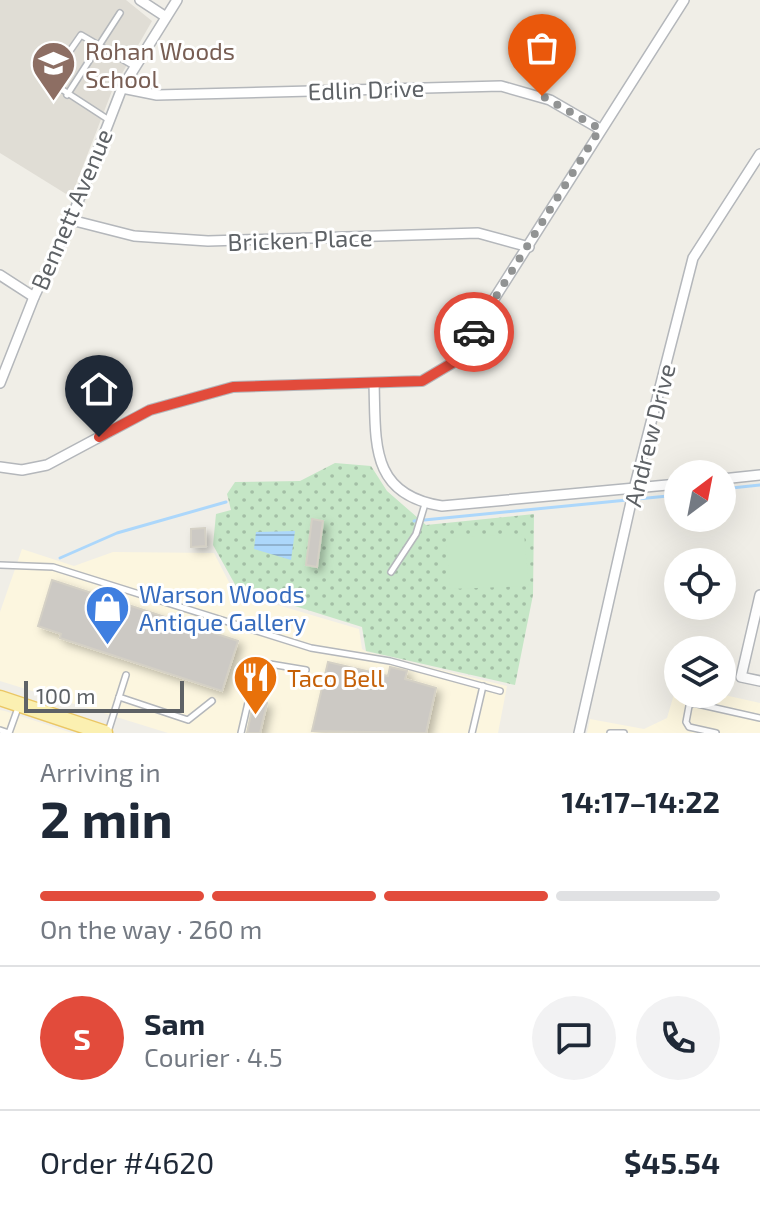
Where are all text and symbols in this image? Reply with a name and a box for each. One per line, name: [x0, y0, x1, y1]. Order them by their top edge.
pin: [508, 14.0, 576, 96]
icon: bag: [520, 26, 564, 70]
place label: Rohan Woods School: [85, 36, 235, 93]
school or university icon: Rohan Woods School: [30, 40, 78, 103]
street label: Edlin Drive: [307, 72, 425, 106]
street label: Bennett Avenue: [24, 124, 118, 294]
street label: Bricken Place: [227, 222, 373, 256]
courier: [434, 292, 514, 372]
icon: car: [452, 310, 496, 354]
pin: [65, 355, 133, 437]
street label: Andrew Drive: [617, 360, 681, 510]
icon: home: [77, 367, 121, 411]
north arrow: [664, 460, 736, 532]
map controls: [664, 460, 736, 708]
button: locate: [664, 548, 736, 620]
place label: Warson Woods Antique Gallery: [139, 579, 307, 636]
shop icon: Warson Woods Antique Gallery: [84, 583, 132, 646]
button: layers: [664, 636, 736, 708]
restaurant icon: Taco Bell: [232, 653, 280, 716]
place label: Taco Bell: [287, 663, 384, 692]
scale bar: [24, 677, 184, 713]
text: 100 m: [36, 682, 95, 708]
text: Arriving in: [40, 756, 161, 787]
text: 14:17–14:22: [562, 783, 720, 819]
text: 2 min: [40, 786, 173, 848]
text: On the way · 260 m: [40, 913, 262, 944]
button: chat: [532, 996, 616, 1080]
button: phone: [636, 996, 720, 1080]
text: Sam: [144, 1005, 205, 1041]
text: S: [73, 1020, 91, 1056]
text: Courier · 4.5: [144, 1041, 283, 1072]
text: Order #4620: [40, 1144, 214, 1180]
text: $45.54: [624, 1144, 720, 1180]

